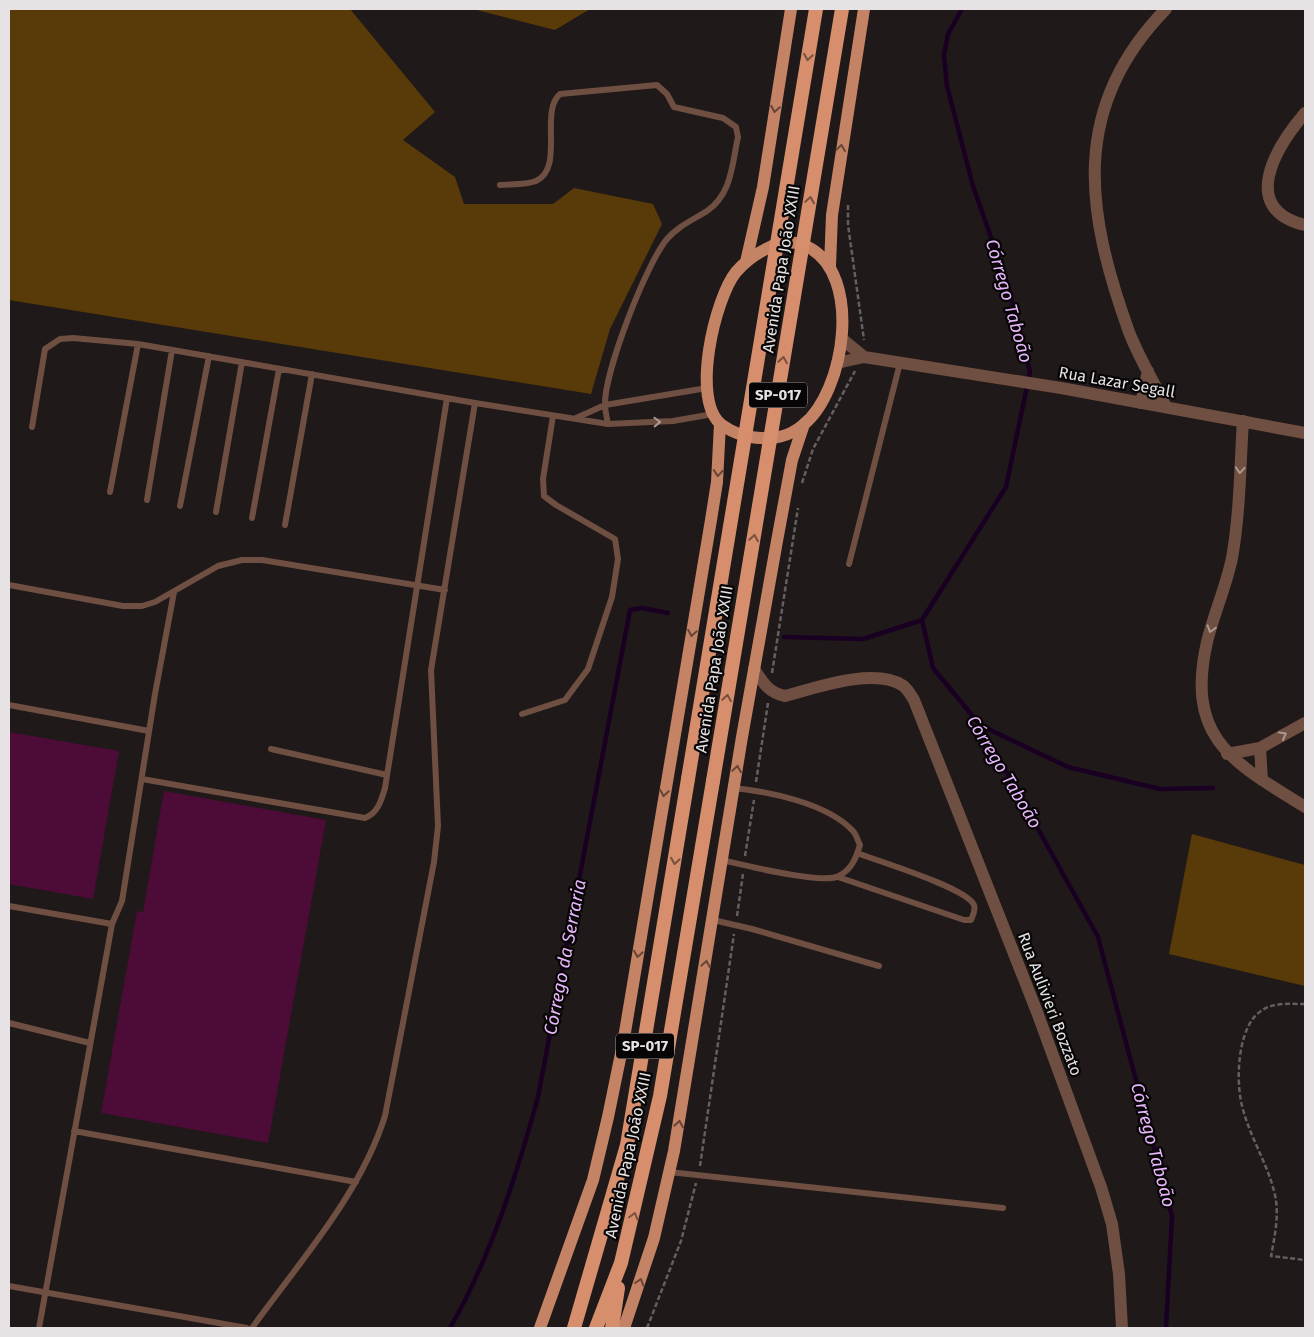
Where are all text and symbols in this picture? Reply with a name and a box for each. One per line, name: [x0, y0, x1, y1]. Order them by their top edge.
one-way arrow: [803, 52, 813, 61]
one-way arrow: [770, 105, 781, 113]
one-way arrow: [836, 143, 846, 152]
street label: Avenida Papa João XXIII: [758, 184, 804, 354]
one-way arrow: [805, 196, 815, 204]
water label: Córrego Taboão: [981, 237, 1037, 365]
one-way arrow: [778, 356, 788, 365]
street label: Rua Lazar Segall: [1057, 362, 1177, 402]
road number: SP-017: [749, 382, 807, 408]
one-way arrow: [654, 417, 661, 427]
one-way arrow: [1235, 466, 1246, 474]
one-way arrow: [712, 469, 723, 477]
one-way arrow: [748, 533, 758, 542]
street label: Avenida Papa João XXIII: [691, 584, 737, 754]
one-way arrow: [1206, 625, 1217, 633]
one-way arrow: [687, 629, 697, 638]
one-way arrow: [721, 694, 731, 702]
water label: Córrego Taboão: [962, 712, 1046, 832]
one-way arrow: [1278, 731, 1287, 741]
one-way arrow: [731, 765, 741, 773]
one-way arrow: [659, 789, 669, 798]
one-way arrow: [670, 857, 680, 866]
water label: Córrego da Serraria: [539, 877, 591, 1037]
street label: Rua Aulivieri Bozzato: [1014, 930, 1086, 1078]
one-way arrow: [633, 949, 643, 958]
one-way arrow: [700, 960, 711, 968]
road number: SP-017: [616, 1034, 674, 1058]
street label: Avenida Papa João XXIII: [601, 1070, 655, 1240]
water label: Córrego Taboão: [1126, 1080, 1180, 1210]
one-way arrow: [673, 1120, 683, 1129]
one-way arrow: [628, 1212, 638, 1220]
one-way arrow: [634, 1278, 644, 1287]

